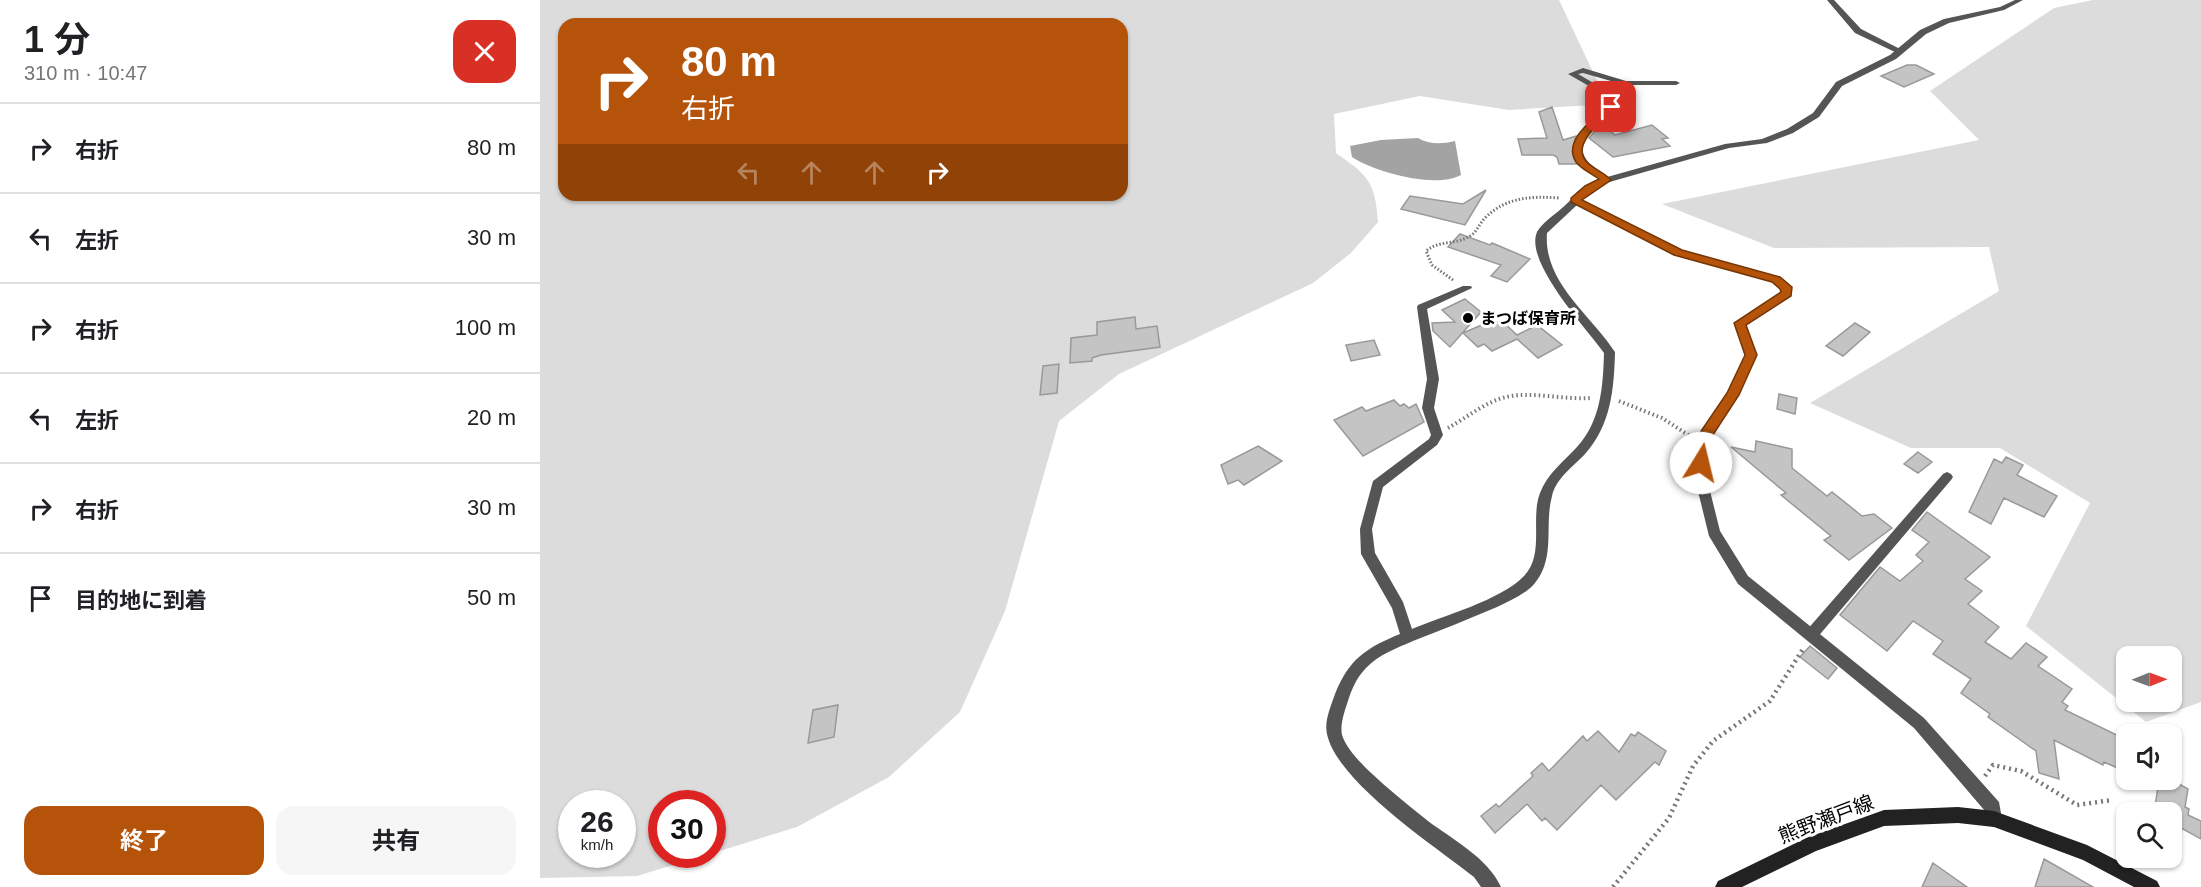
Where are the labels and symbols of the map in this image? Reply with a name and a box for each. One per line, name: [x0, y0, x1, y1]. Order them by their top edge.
pin: [1585, 81, 1636, 132]
place label: まつば保育所: [1480, 310, 1576, 327]
marker: まつば保育所: [1461, 311, 1475, 325]
position arrow: [1669, 431, 1733, 495]
north arrow: [2116, 646, 2182, 712]
speed limit sign: 30: [648, 790, 726, 868]
street label: 熊野瀬戸線: [1775, 791, 1877, 847]

